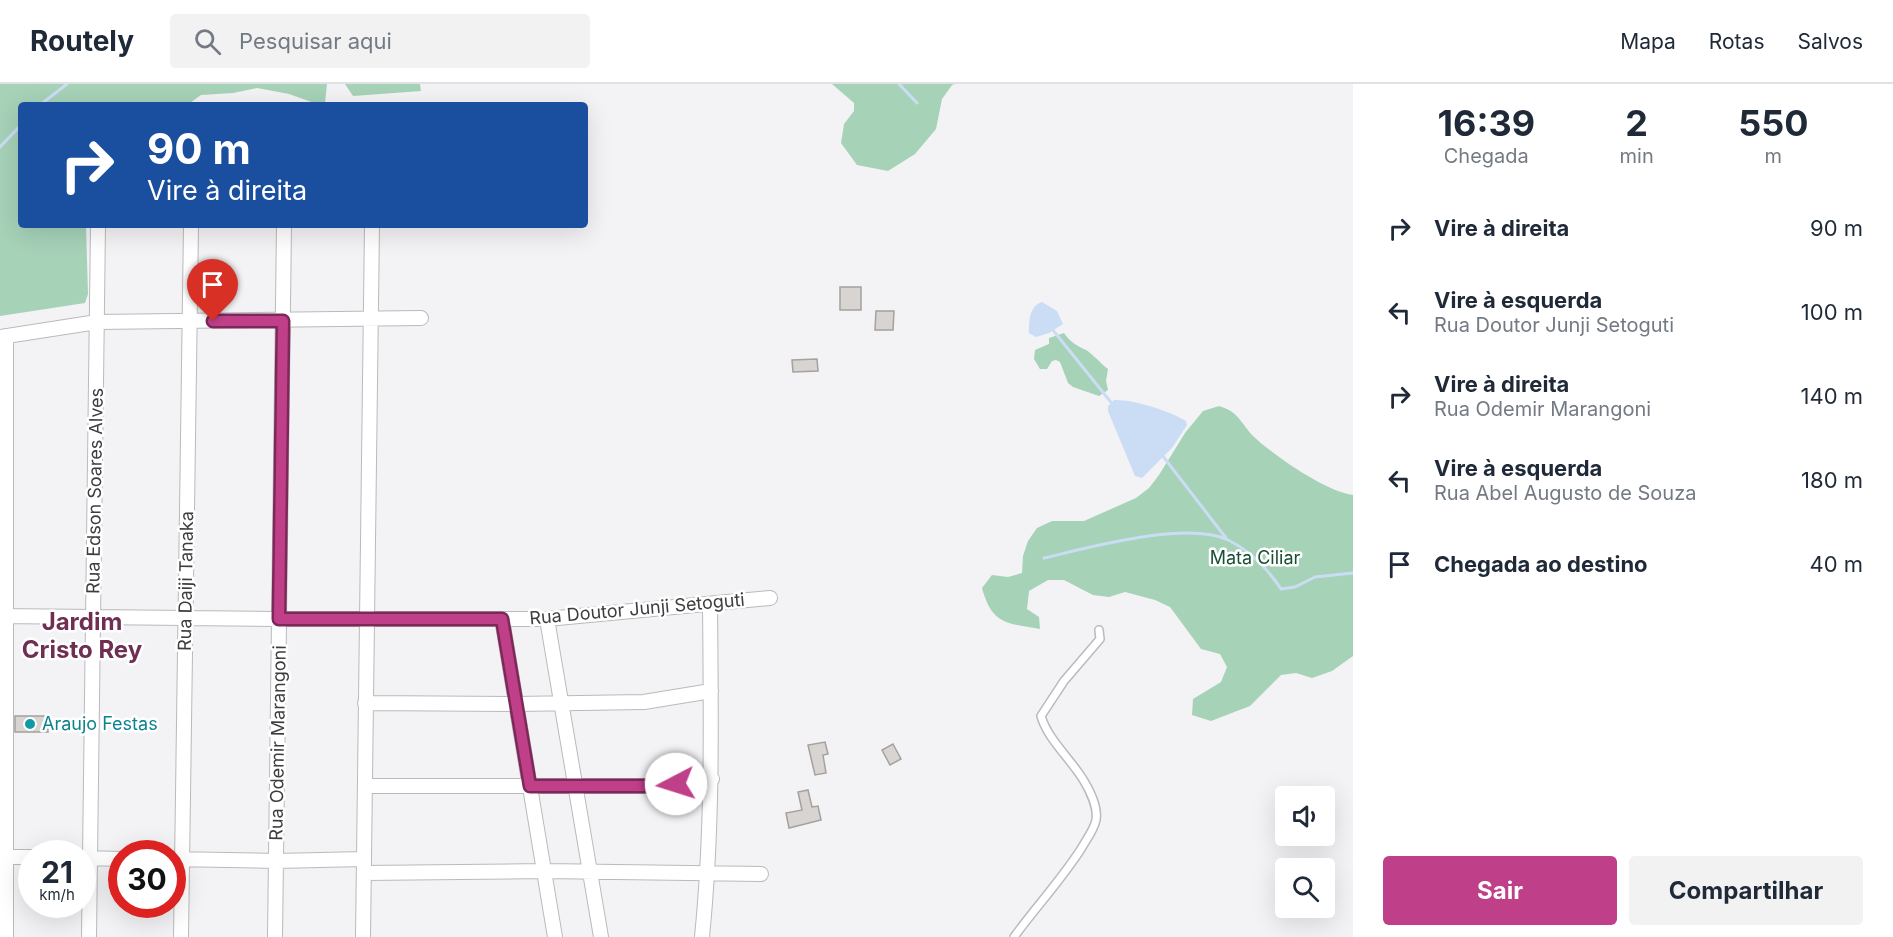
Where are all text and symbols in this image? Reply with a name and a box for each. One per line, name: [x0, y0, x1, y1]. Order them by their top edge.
search box: [170, 14, 590, 68]
text: Routely: [30, 24, 134, 58]
icon: search: [191, 25, 224, 58]
text: Pesquisar aqui: [239, 28, 392, 54]
text: Mapa: [1620, 29, 1676, 54]
text: Rotas: [1709, 29, 1764, 54]
text: Salvos: [1797, 29, 1863, 54]
text: 16:39: [1437, 101, 1535, 145]
text: 2: [1625, 101, 1648, 145]
text: 550: [1738, 101, 1808, 145]
text: 90 m: [147, 123, 251, 174]
icon: right: [48, 126, 126, 204]
text: Chegada: [1444, 144, 1529, 168]
text: min: [1620, 144, 1654, 168]
text: m: [1765, 144, 1782, 168]
text: Vire à direita: [147, 174, 307, 207]
icon: right: [1383, 212, 1416, 245]
text: Vire à direita: [1434, 215, 1569, 241]
text: 90 m: [1810, 215, 1863, 241]
pin: [187, 259, 238, 321]
icon: arrive: [196, 268, 229, 301]
text: Vire à esquerda: [1434, 287, 1602, 313]
icon: left: [1383, 296, 1416, 329]
text: 100 m: [1801, 299, 1863, 325]
text: Rua Doutor Junji Setoguti: [1434, 313, 1674, 337]
text: Vire à direita: [1434, 371, 1569, 397]
icon: right: [1383, 380, 1416, 413]
text: 140 m: [1801, 383, 1863, 409]
street label: Rua Edson Soares Alves: [82, 388, 107, 594]
text: Rua Odemir Marangoni: [1434, 397, 1651, 421]
text: Vire à esquerda: [1434, 455, 1602, 481]
icon: left: [1383, 464, 1416, 497]
text: 180 m: [1801, 467, 1863, 493]
text: Rua Abel Augusto de Souza: [1434, 481, 1696, 505]
street label: Rua Daiji Tanaka: [174, 511, 197, 651]
park label: Mata Ciliar: [1210, 547, 1301, 568]
icon: arrive: [1383, 548, 1416, 581]
text: Chegada ao destino: [1434, 551, 1648, 577]
text: 40 m: [1809, 551, 1863, 577]
street label: Rua Doutor Junji Setoguti: [528, 589, 745, 628]
district label: Jardim Cristo Rey: [22, 607, 143, 664]
street label: Rua Odemir Marangoni: [265, 645, 290, 841]
place label: Araujo Festas: [42, 713, 158, 734]
marker: Araujo Festas: [23, 717, 37, 731]
position arrow: [644, 752, 708, 816]
map controls: [1275, 786, 1335, 918]
button: sound: [1275, 786, 1335, 846]
speed limit sign: 30: [108, 840, 186, 918]
text: 21: [41, 854, 73, 890]
button: Sair: [1383, 856, 1617, 925]
button: Compartilhar: [1629, 856, 1863, 925]
button: search: [1275, 858, 1335, 918]
text: km/h: [39, 885, 75, 904]

